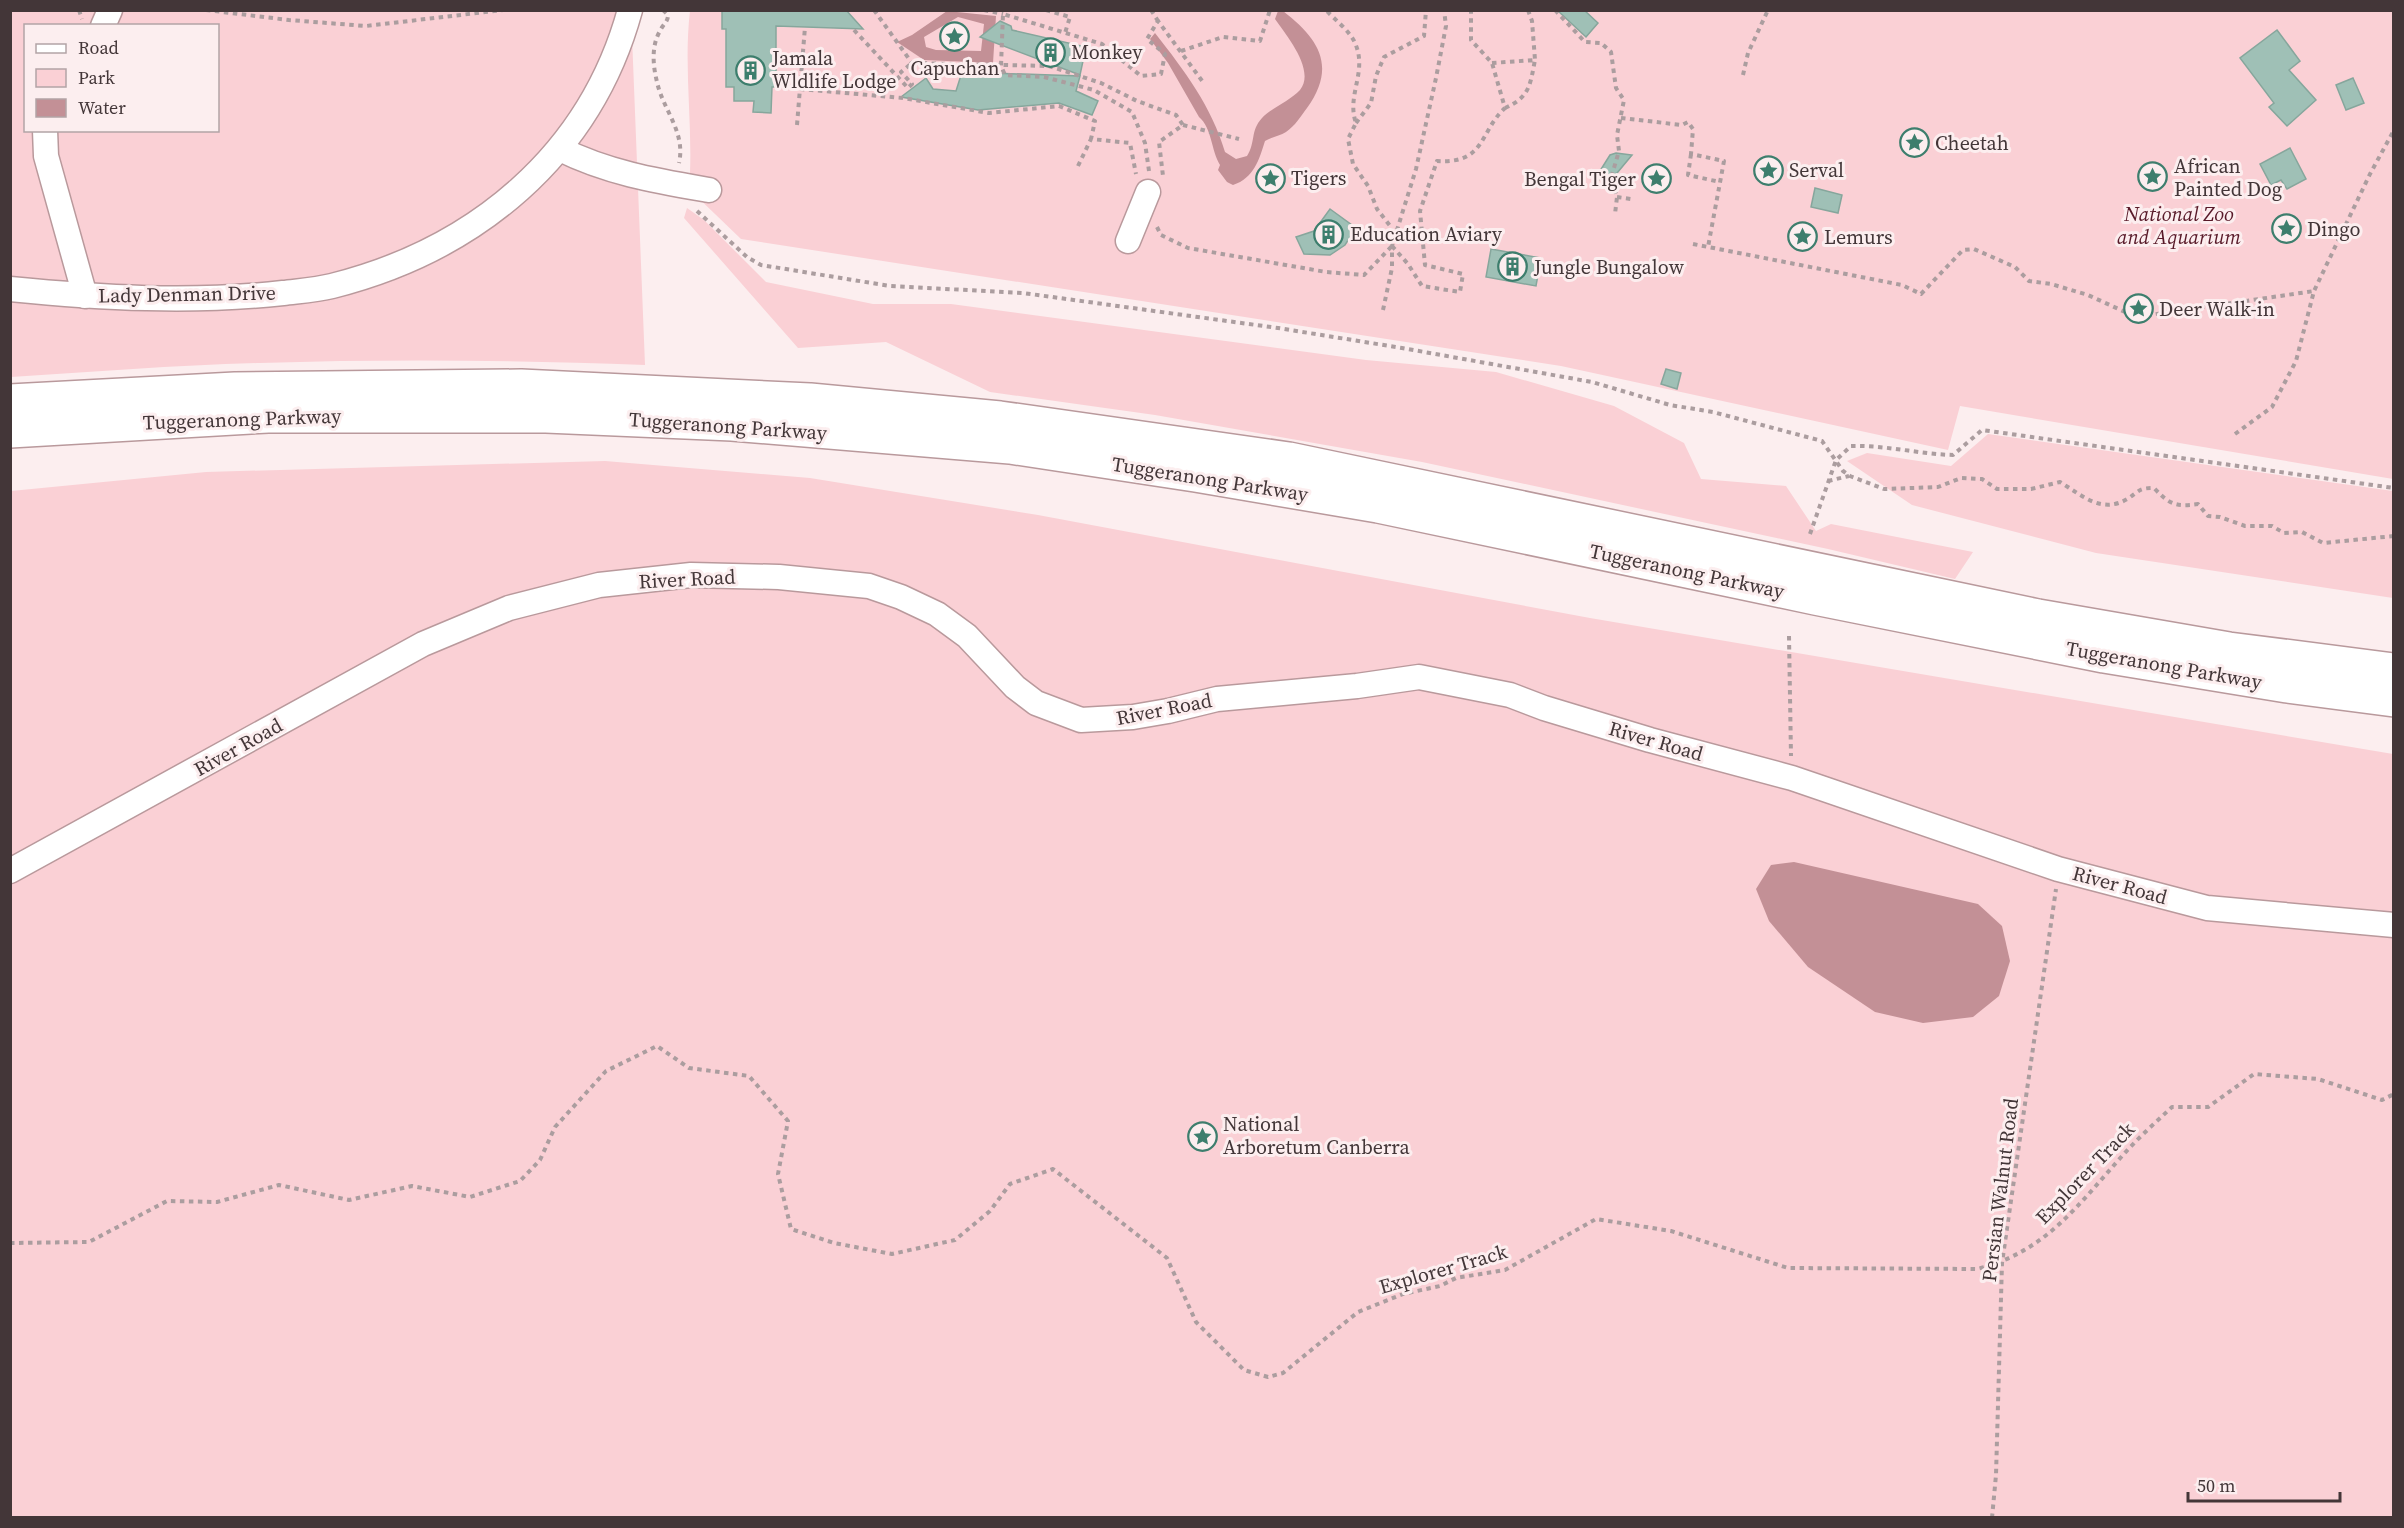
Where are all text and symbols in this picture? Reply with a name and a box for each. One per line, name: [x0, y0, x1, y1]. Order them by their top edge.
place icon: Capuchan: [939, 21, 971, 53]
legend: [24, 24, 219, 132]
text: Road: [78, 35, 119, 60]
building icon: Monkey: [1034, 36, 1066, 68]
place label: Monkey: [1071, 38, 1143, 66]
place label: Jamala Wldlife Lodge: [771, 44, 897, 95]
building icon: Jamala Wldlife Lodge: [735, 54, 767, 86]
place label: Capuchan: [910, 54, 1000, 82]
text: Park: [78, 65, 115, 90]
text: Water: [78, 95, 126, 120]
place icon: Cheetah: [1898, 127, 1930, 159]
place label: Cheetah: [1935, 129, 2009, 157]
place label: African Painted Dog: [2174, 152, 2282, 203]
place icon: Serval: [1752, 154, 1784, 186]
place label: Serval: [1789, 156, 1844, 184]
place icon: African Painted Dog: [2137, 161, 2169, 193]
place icon: Tigers: [1254, 162, 1286, 194]
place icon: Bengal Tiger: [1641, 163, 1673, 195]
place label: Tigers: [1291, 164, 1346, 192]
place label: Bengal Tiger: [1524, 165, 1637, 193]
park label: National Zoo and Aquarium: [2117, 200, 2242, 251]
place icon: Dingo: [2270, 213, 2302, 245]
place label: Dingo: [2307, 215, 2360, 243]
building icon: Education Aviary: [1313, 218, 1345, 250]
place label: Education Aviary: [1350, 220, 1503, 248]
place icon: Lemurs: [1787, 221, 1819, 253]
place label: Lemurs: [1824, 223, 1893, 251]
building icon: Jungle Bungalow: [1497, 251, 1529, 283]
place label: Jungle Bungalow: [1533, 253, 1685, 281]
street label: Lady Denman Drive: [98, 278, 276, 310]
place icon: Deer Walk-in: [2122, 293, 2154, 325]
place label: Deer Walk-in: [2159, 295, 2275, 323]
street label: Tuggeranong Parkway: [142, 402, 342, 436]
street label: Tuggeranong Parkway: [628, 405, 829, 447]
street label: Tuggeranong Parkway: [1110, 450, 1311, 508]
street label: Tuggeranong Parkway: [1587, 537, 1788, 605]
street label: River Road: [638, 562, 737, 596]
street label: Tuggeranong Parkway: [2064, 634, 2265, 696]
street label: River Road: [1114, 686, 1215, 732]
street label: River Road: [189, 711, 288, 783]
street label: River Road: [1606, 714, 1707, 768]
street label: River Road: [2070, 859, 2171, 911]
street label: Persian Walnut Road: [1975, 1096, 2025, 1283]
place label: National Arboretum Canberra: [1223, 1110, 1411, 1161]
street label: Explorer Track: [2029, 1116, 2141, 1230]
place icon: National Arboretum Canberra: [1186, 1120, 1218, 1152]
street label: Explorer Track: [1376, 1237, 1510, 1301]
scale bar: [2188, 1465, 2340, 1503]
text: 50 m: [2197, 1473, 2235, 1498]

